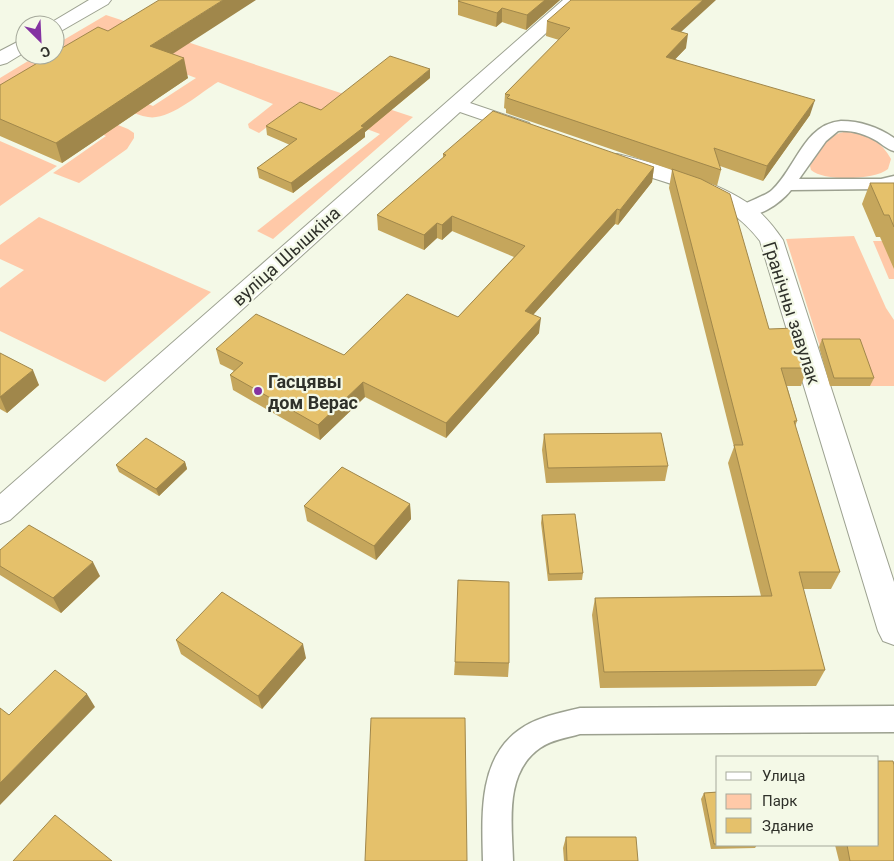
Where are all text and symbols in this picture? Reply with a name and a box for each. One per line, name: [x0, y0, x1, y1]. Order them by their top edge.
north arrow: [15, 15, 65, 65]
text: С: [38, 43, 53, 61]
street label: вуліца Шышкіна: [228, 202, 344, 310]
street label: Гранічны завулак: [759, 239, 825, 387]
place label: Гасцявы дом Верас: [268, 371, 358, 413]
marker: Гасцявы дом Верас: [252, 385, 264, 397]
legend: [716, 756, 879, 846]
text: Улица: [762, 767, 805, 785]
text: Парк: [762, 792, 797, 810]
text: Здание: [762, 817, 813, 835]

